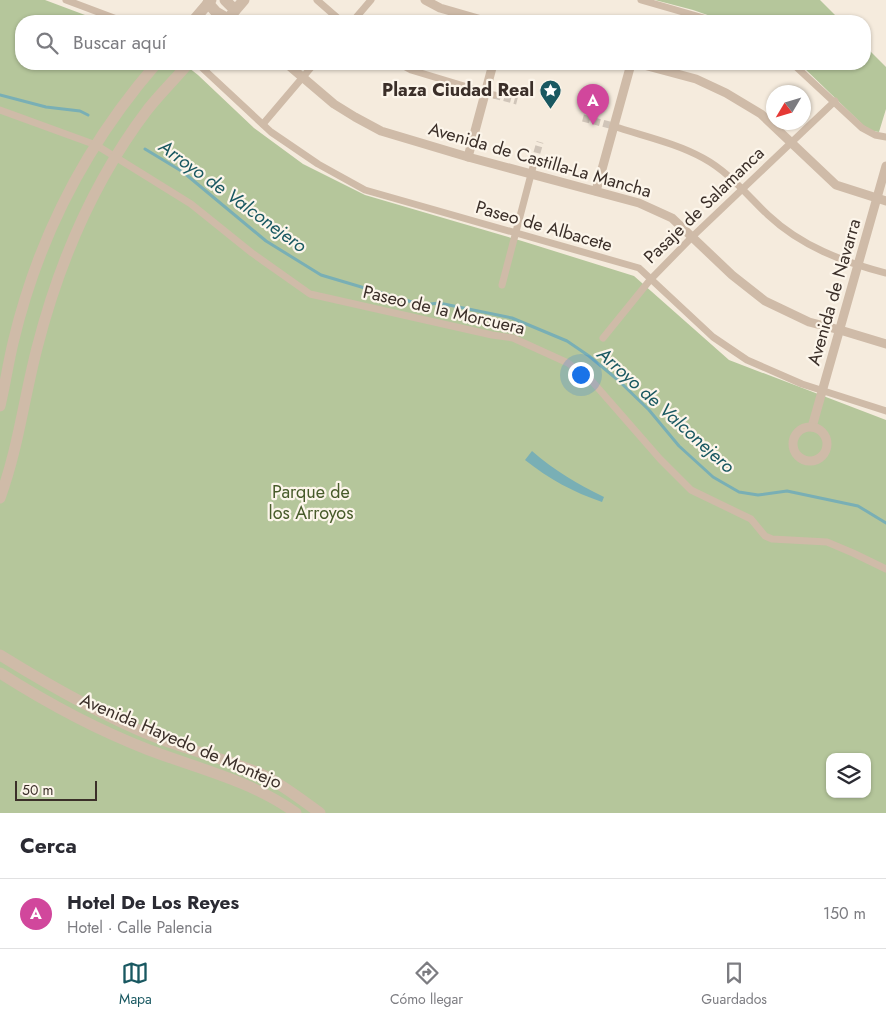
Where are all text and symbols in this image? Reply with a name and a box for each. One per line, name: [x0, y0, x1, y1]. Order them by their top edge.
search box: [15, 15, 871, 70]
icon: search: [33, 29, 61, 57]
text: Buscar aquí: [73, 29, 167, 56]
place label: Plaza Ciudad Real: [382, 77, 534, 103]
place icon: Plaza Ciudad Real: [538, 78, 562, 109]
pin: A: [577, 84, 609, 125]
north arrow: [766, 85, 811, 130]
street label: Avenida de Castilla-La Mancha: [425, 116, 655, 204]
water label: Arroyo de Valconejero: [153, 132, 313, 259]
street label: Pasaje de Salamanca: [638, 141, 770, 269]
street label: Paseo de Albacete: [473, 194, 615, 258]
street label: Avenida de Navarra: [801, 216, 867, 368]
street label: Paseo de la Morcuera: [361, 279, 527, 341]
water label: Arroyo de Valconejero: [590, 340, 741, 479]
your location: [568, 362, 594, 388]
park label: Parque de los Arroyos: [269, 479, 353, 526]
street label: Avenida Hayedo de Montejo: [76, 687, 286, 795]
map controls: [826, 753, 871, 798]
button: layers: [826, 753, 871, 798]
scale bar: [15, 778, 98, 801]
text: 50 m: [22, 780, 53, 800]
text: Cerca: [20, 831, 77, 861]
text: Hotel De Los Reyes: [67, 889, 239, 916]
text: A: [30, 902, 42, 925]
text: 150 m: [823, 902, 866, 925]
text: Hotel · Calle Palencia: [67, 916, 212, 939]
tab: Mapa: [119, 959, 152, 1009]
tab: Cómo llegar: [390, 959, 463, 1009]
tab: Guardados: [701, 959, 767, 1009]

